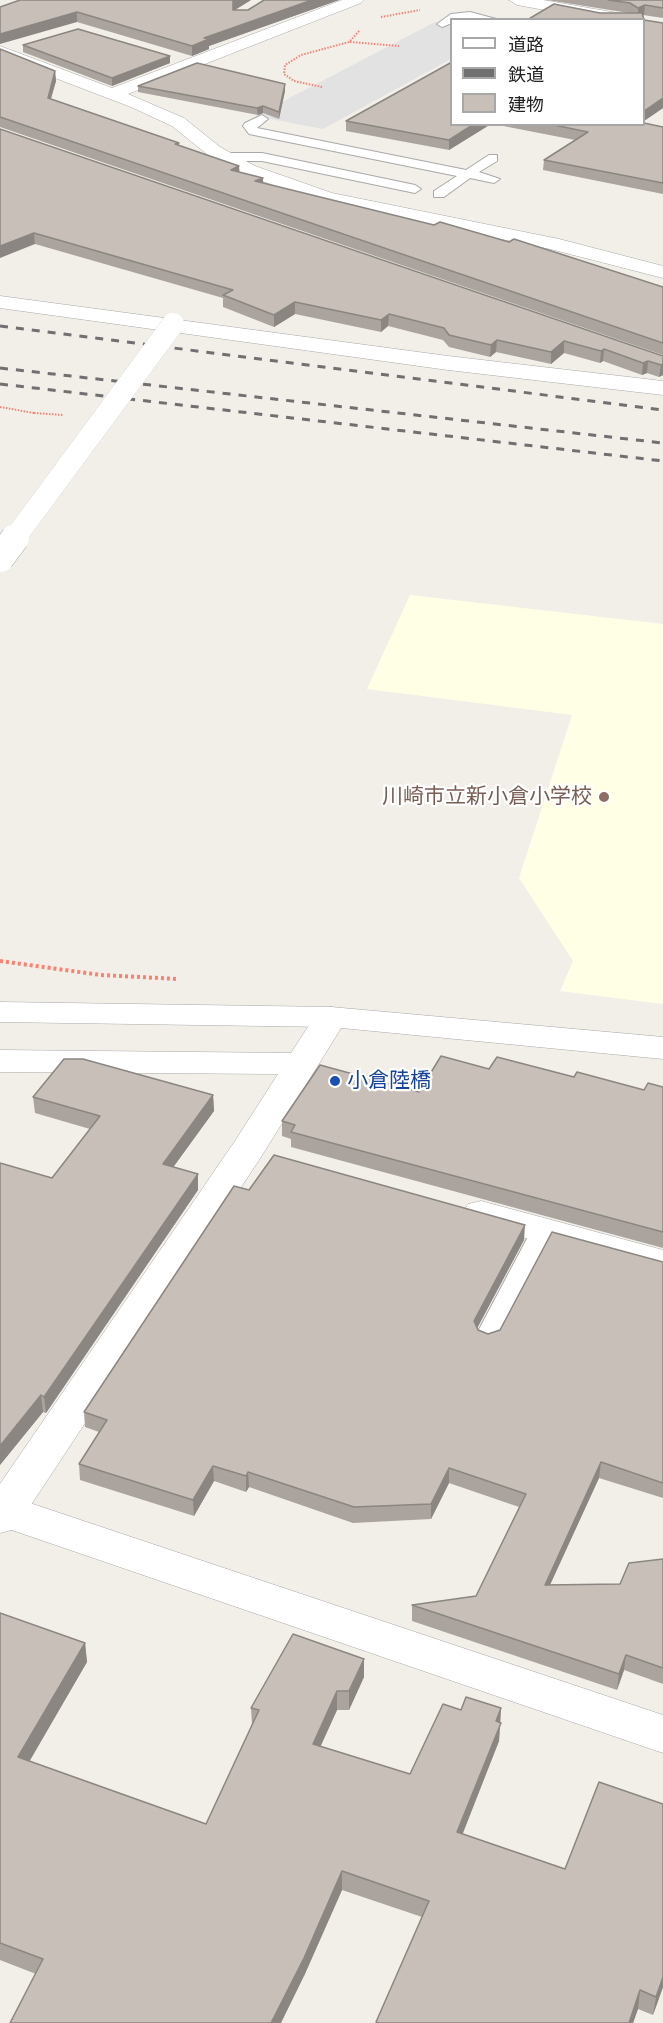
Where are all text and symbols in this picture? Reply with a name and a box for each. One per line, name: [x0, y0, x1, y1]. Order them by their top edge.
legend: [450, 18, 645, 126]
text: 道路: [508, 34, 544, 56]
text: 鉄道: [508, 64, 544, 86]
text: 建物: [508, 94, 544, 116]
place label: 川崎市立新小倉小学校: [382, 784, 592, 810]
marker: 川崎市立新小倉小学校: [597, 790, 611, 804]
place label: 小倉陸橋: [347, 1068, 431, 1094]
marker: 小倉陸橋: [328, 1074, 342, 1088]

